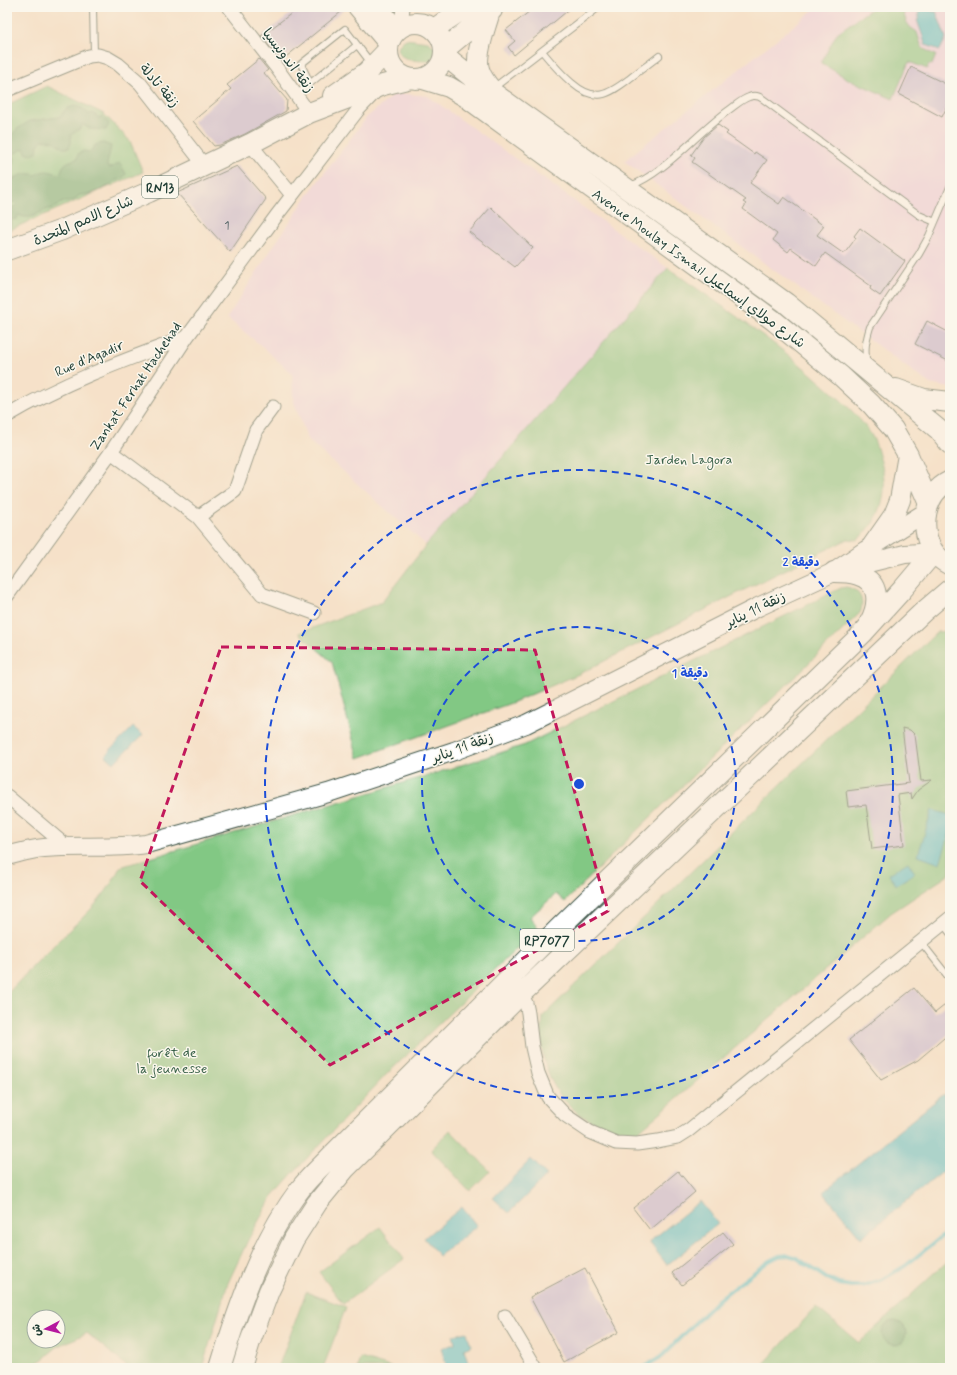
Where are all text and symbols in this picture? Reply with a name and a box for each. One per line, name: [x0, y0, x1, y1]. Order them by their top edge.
street label: زنقة اندونيسيا: [258, 25, 318, 97]
street label: زنقة تادلة: [135, 60, 183, 111]
road number: RN13: [142, 176, 178, 198]
street label: Avenue Moulay Ismail شارع مولاي إسماعيل: [588, 185, 809, 353]
street label: شارع الامم المتحدة: [31, 192, 137, 251]
house number: 1: [224, 218, 230, 234]
street label: Zankat Ferhat Hachehad: [86, 319, 186, 455]
street label: Rue d'Agadir: [52, 336, 127, 382]
park label: Jarden Lagora: [646, 451, 733, 470]
text: 2 دقيقة: [783, 555, 820, 571]
street label: زنقة 11 يناير: [722, 588, 788, 633]
text: 1 دقيقة: [672, 666, 709, 682]
street label: زنقة 11 يناير: [428, 728, 496, 768]
centre of rings: [572, 777, 586, 791]
road number: RP7077: [520, 929, 574, 951]
park label: forêt de la jeunesse: [137, 1044, 207, 1078]
north arrow: [26, 1309, 66, 1349]
text: ش: [29, 1323, 45, 1337]

